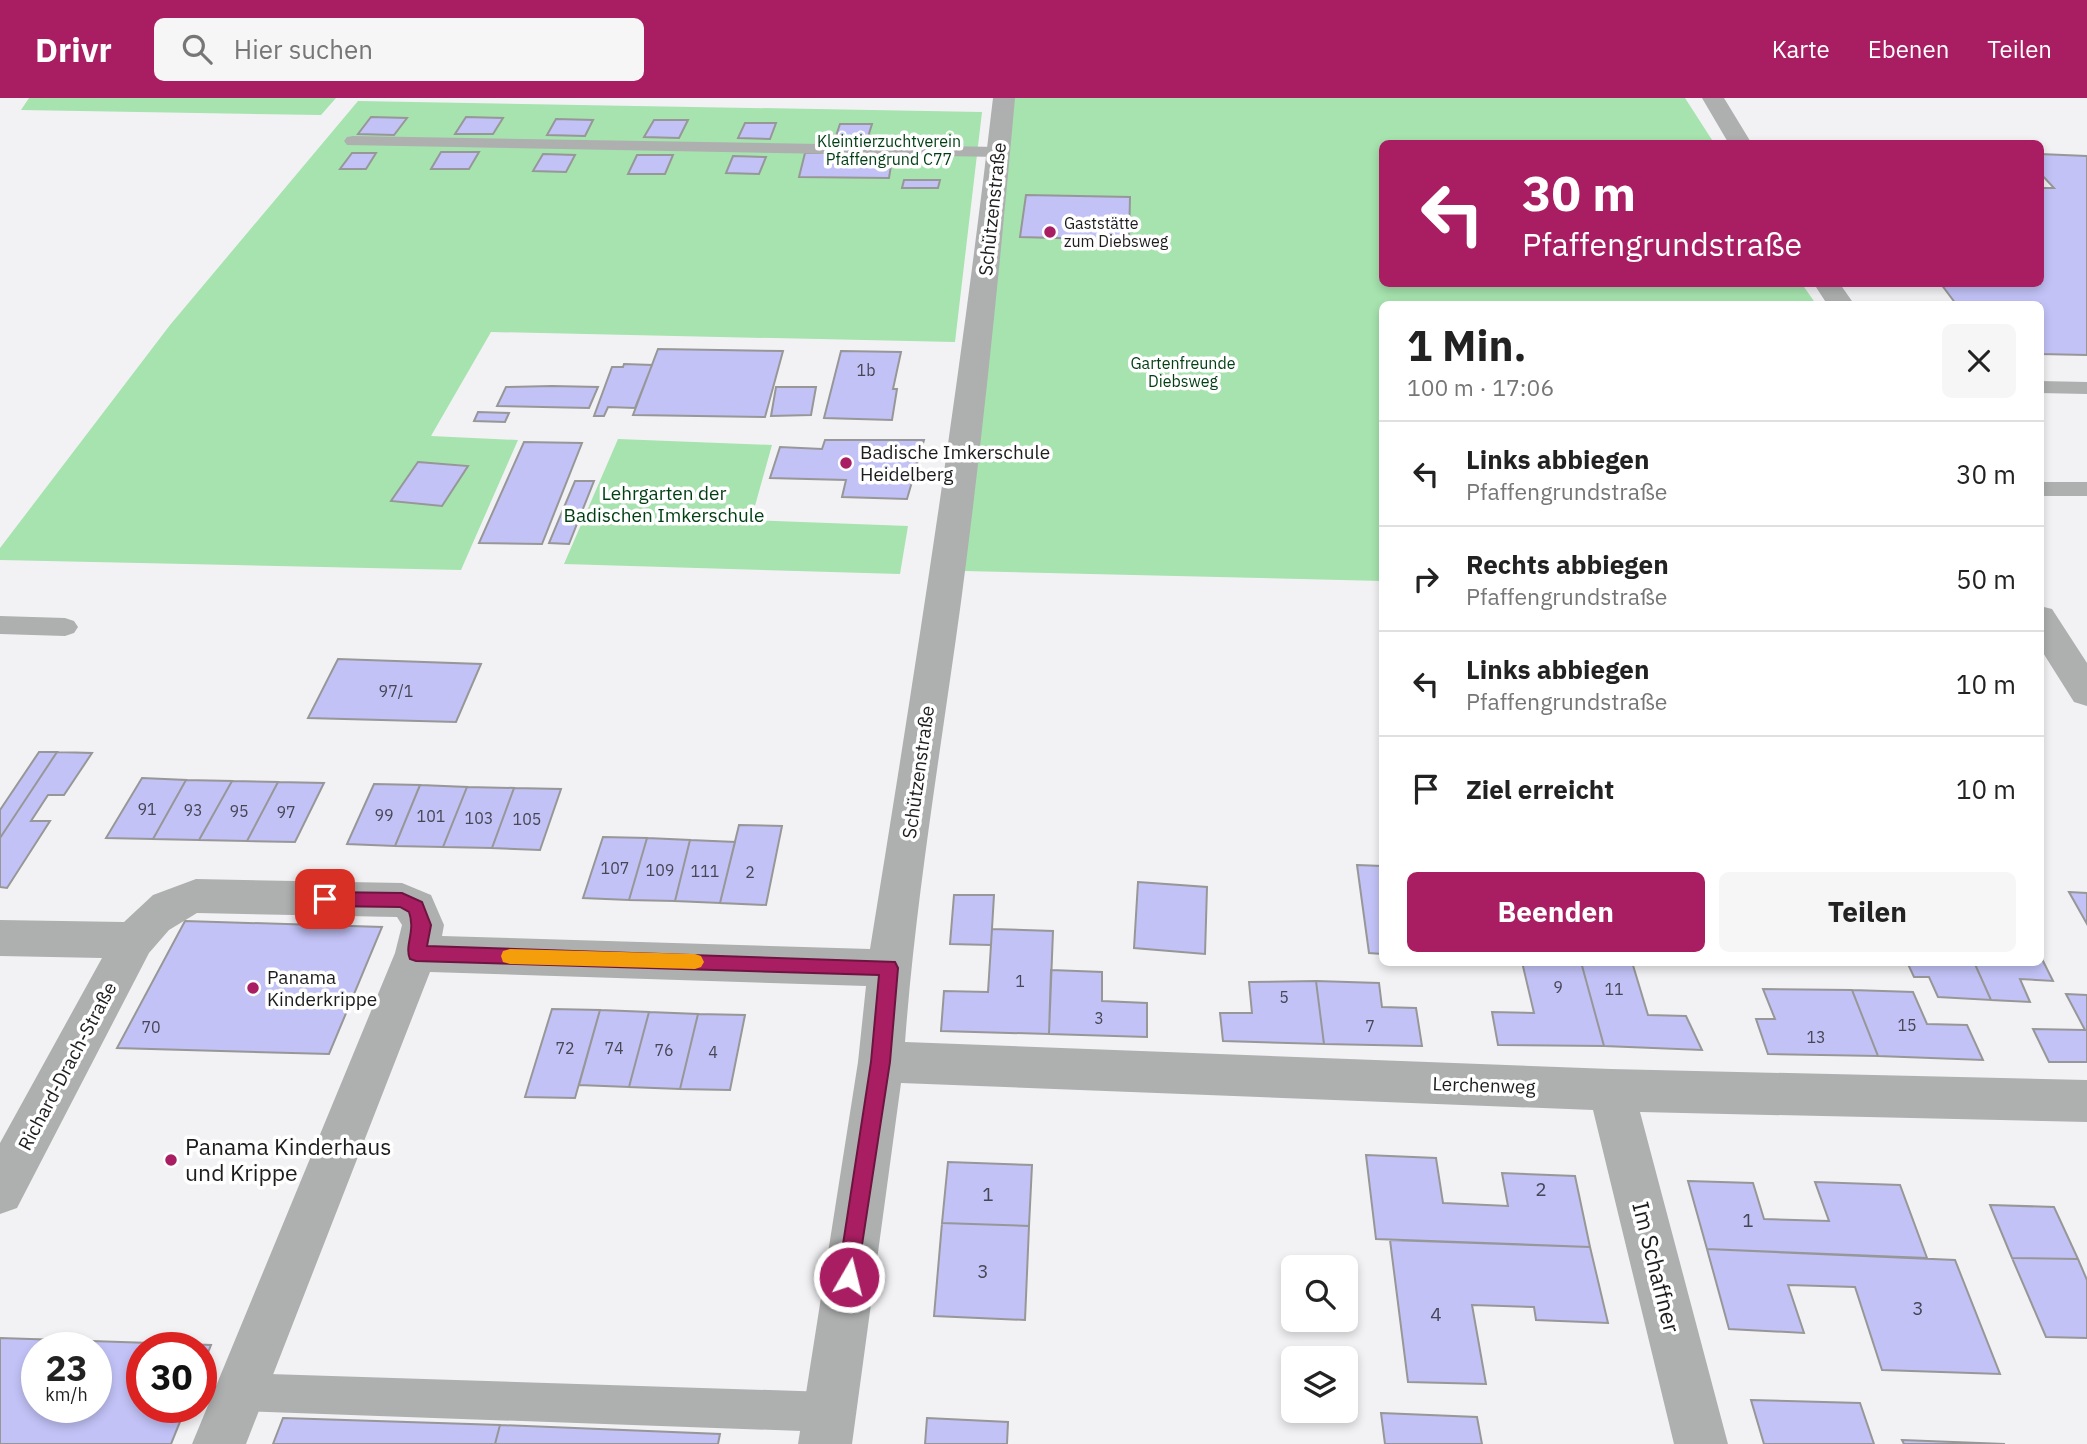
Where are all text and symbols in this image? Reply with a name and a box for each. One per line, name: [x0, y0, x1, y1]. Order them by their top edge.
search box: [154, 18, 644, 81]
text: Drivr: [35, 28, 112, 71]
icon: search: [178, 30, 216, 68]
text: Hier suchen: [234, 32, 373, 66]
text: Karte: [1772, 33, 1830, 65]
text: Ebenen: [1868, 33, 1949, 65]
text: Teilen: [1987, 33, 2052, 65]
park label: Kleintierzuchtverein Pfaffengrund C77: [817, 131, 961, 169]
street label: Schützenstraße: [973, 141, 1011, 277]
text: 30 m: [1522, 161, 1636, 224]
icon: left: [1407, 168, 1498, 259]
place label: Gaststätte zum Diebsweg: [1064, 213, 1169, 251]
text: Pfaffengrundstraße: [1522, 223, 1802, 265]
marker: Gaststätte zum Diebsweg: [1042, 224, 1058, 240]
text: 1 Min.: [1407, 318, 1527, 373]
button: close: [1942, 324, 2016, 398]
park label: Gartenfreunde Diebsweg: [1130, 353, 1236, 391]
house number: 1b: [857, 360, 875, 380]
text: 100 m · 17:06: [1407, 372, 1554, 402]
place label: Badische Imkerschule Heidelberg: [860, 440, 1050, 486]
text: Links abbiegen: [1466, 442, 1649, 476]
marker: Badische Imkerschule Heidelberg: [838, 455, 854, 471]
icon: left: [1407, 455, 1445, 493]
text: 30 m: [1956, 457, 2016, 491]
text: Pfaffengrundstraße: [1466, 476, 1667, 506]
park label: Lehrgarten der Badischen Imkerschule: [564, 481, 764, 527]
text: Rechts abbiegen: [1466, 547, 1669, 581]
icon: right: [1407, 560, 1445, 598]
text: 50 m: [1956, 562, 2016, 596]
text: Pfaffengrundstraße: [1466, 581, 1667, 611]
text: Links abbiegen: [1466, 652, 1649, 686]
icon: left: [1407, 665, 1445, 703]
text: 10 m: [1956, 667, 2016, 701]
house number: 97/1: [379, 681, 413, 701]
text: Pfaffengrundstraße: [1466, 686, 1667, 716]
street label: Schützenstraße: [897, 704, 939, 840]
icon: arrive: [1407, 770, 1445, 808]
text: Ziel erreicht: [1466, 772, 1614, 806]
text: 10 m: [1956, 772, 2016, 806]
house number: 91: [137, 799, 157, 819]
house number: 93: [183, 800, 203, 820]
house number: 95: [229, 801, 249, 821]
house number: 97: [276, 802, 296, 822]
house number: 99: [374, 805, 394, 825]
house number: 101: [417, 806, 445, 826]
house number: 103: [465, 808, 493, 828]
house number: 105: [513, 809, 541, 829]
house number: 107: [601, 858, 629, 878]
house number: 109: [646, 860, 674, 880]
house number: 111: [691, 861, 719, 881]
house number: 2: [745, 862, 755, 882]
pin: [295, 869, 355, 929]
button: Beenden: [1407, 872, 1705, 952]
button: Teilen: [1719, 872, 2016, 952]
icon: arrive: [306, 880, 344, 918]
place label: Panama Kinderkrippe: [267, 965, 377, 1011]
house number: 1: [1015, 971, 1025, 991]
house number: 9: [1553, 977, 1563, 997]
street label: Richard-Drach-Straße: [12, 978, 122, 1154]
house number: 11: [1604, 979, 1624, 999]
marker: Panama Kinderkrippe: [245, 980, 261, 996]
house number: 5: [1279, 987, 1289, 1007]
house number: 3: [1094, 1008, 1104, 1028]
house number: 15: [1897, 1015, 1917, 1035]
house number: 7: [1365, 1016, 1375, 1036]
house number: 70: [141, 1017, 161, 1037]
house number: 13: [1806, 1027, 1826, 1047]
house number: 72: [555, 1038, 575, 1058]
house number: 74: [604, 1038, 624, 1058]
house number: 76: [654, 1040, 674, 1060]
house number: 4: [708, 1042, 718, 1062]
street label: Lerchenweg: [1432, 1071, 1536, 1099]
place label: Panama Kinderhaus und Krippe: [185, 1131, 392, 1187]
marker: Panama Kinderhaus und Krippe: [163, 1152, 179, 1168]
house number: 2: [1535, 1177, 1547, 1201]
house number: 1: [982, 1182, 994, 1206]
street label: Im Schaffner: [1626, 1198, 1688, 1336]
house number: 1: [1742, 1208, 1754, 1232]
position arrow: [812, 1240, 886, 1314]
map controls: [1281, 1255, 1358, 1423]
button: search: [1281, 1255, 1358, 1332]
house number: 3: [977, 1259, 989, 1283]
house number: 3: [1912, 1296, 1924, 1320]
house number: 4: [1430, 1302, 1442, 1326]
speed limit sign: 30: [126, 1332, 217, 1423]
text: 23: [45, 1345, 88, 1391]
button: layers: [1281, 1346, 1358, 1423]
text: km/h: [45, 1383, 88, 1406]

